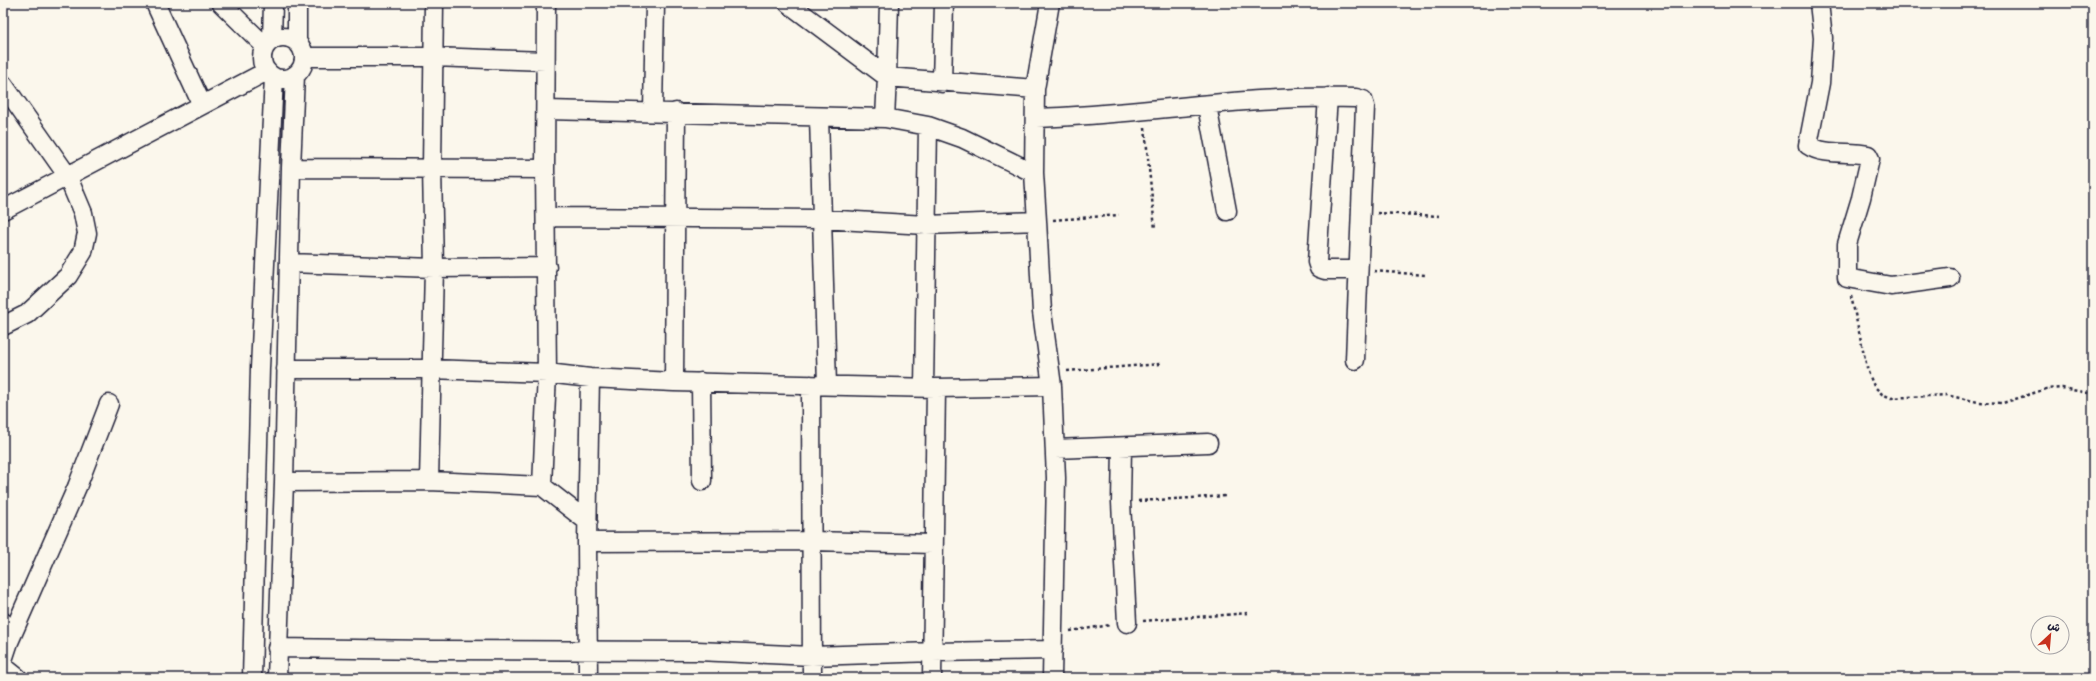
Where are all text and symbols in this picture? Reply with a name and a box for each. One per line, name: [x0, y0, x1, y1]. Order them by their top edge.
north arrow: [2030, 615, 2070, 655]
text: ش: [2046, 617, 2063, 635]

